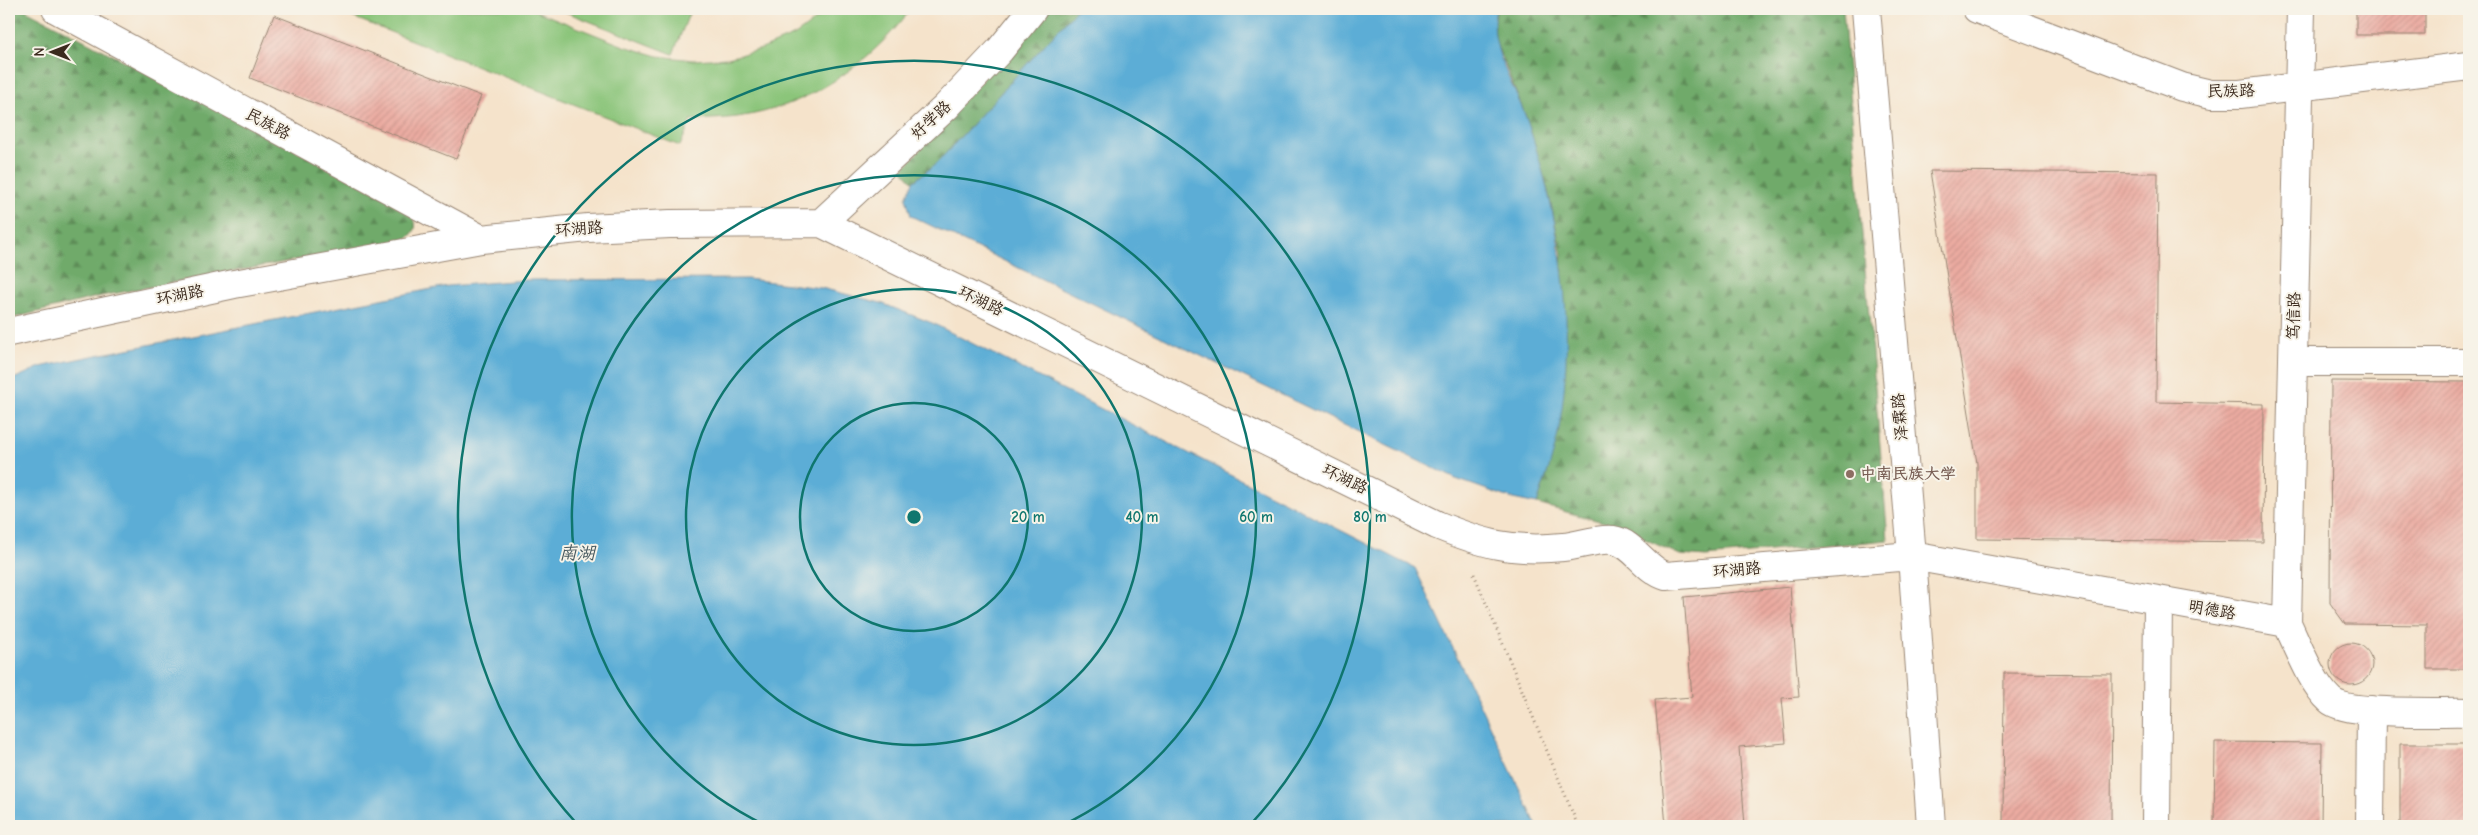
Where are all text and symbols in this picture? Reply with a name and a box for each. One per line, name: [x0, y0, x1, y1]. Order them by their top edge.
north arrow: [28, 28, 78, 78]
text: N: [31, 47, 48, 57]
street label: 民族路: [2207, 82, 2255, 100]
street label: 好学路: [907, 97, 955, 143]
street label: 民族路: [243, 105, 293, 143]
street label: 环湖路: [554, 218, 604, 240]
street label: 环湖路: [155, 282, 205, 308]
street label: 环湖路: [955, 282, 1007, 320]
street label: 笃信路: [2285, 292, 2303, 340]
street label: 泽霖路: [1889, 392, 1911, 442]
street label: 环湖路: [1319, 460, 1371, 498]
place label: 中南民族大学: [1860, 465, 1956, 483]
marker: 中南民族大学: [1844, 468, 1856, 480]
centre of rings: [905, 508, 923, 526]
text: 20 m: [1011, 508, 1045, 526]
text: 40 m: [1126, 508, 1159, 526]
text: 60 m: [1239, 508, 1273, 526]
text: 80 m: [1353, 508, 1387, 526]
water label: 南湖: [559, 543, 597, 564]
street label: 环湖路: [1712, 559, 1762, 581]
street label: 明德路: [2187, 597, 2237, 623]

